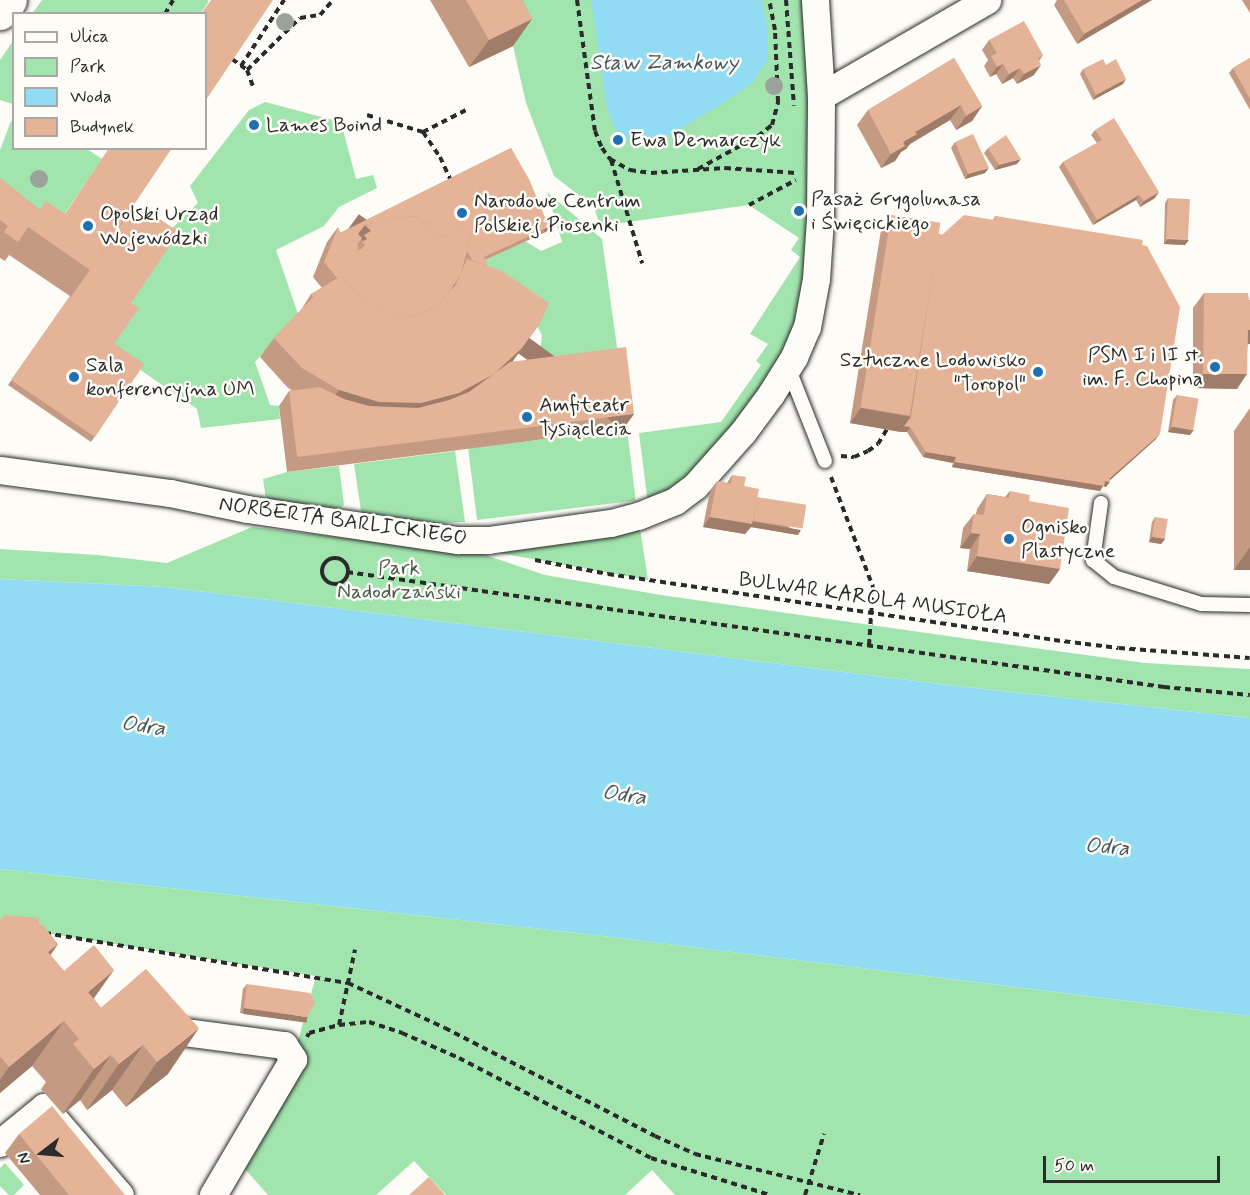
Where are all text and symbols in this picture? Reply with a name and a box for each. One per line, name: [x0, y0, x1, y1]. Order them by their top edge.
legend: [12, 12, 207, 150]
text: Ulica: [70, 25, 109, 49]
water label: Staw Zamkowy: [589, 51, 739, 77]
text: Park: [70, 55, 106, 79]
text: Woda: [70, 85, 112, 109]
place label: Lames Boind: [266, 112, 383, 138]
text: Budynek: [70, 115, 134, 139]
marker: Lames Boind: [247, 118, 261, 132]
place label: Ewa Demarczyk: [630, 127, 776, 153]
marker: Ewa Demarczyk: [611, 133, 625, 147]
place label: Pasaż Grygolunasa i Święcickiego: [811, 186, 981, 236]
place label: Narodowe Centrum Polskiej Piosenki: [474, 188, 646, 238]
place label: Opolski Urząd Wojewódzki: [100, 201, 218, 251]
marker: Pasaż Grygolunasa i Święcickiego: [792, 204, 806, 218]
marker: Narodowe Centrum Polskiej Piosenki: [455, 206, 469, 220]
marker: Opolski Urząd Wojewódzki: [81, 219, 95, 233]
place label: PSM I i II st. im. F. Chopina: [1082, 342, 1203, 392]
place label: Sztuczne Lodowisko "Toropol": [838, 347, 1026, 397]
place label: Sala konferencyjna UM: [86, 352, 255, 402]
marker: PSM I i II st. im. F. Chopina: [1208, 360, 1222, 374]
marker: Sztuczne Lodowisko "Toropol": [1031, 365, 1045, 379]
marker: Sala konferencyjna UM: [67, 370, 81, 384]
place label: Amfiteatr Tysiąclecia: [539, 392, 631, 442]
marker: Amfiteatr Tysiąclecia: [520, 410, 534, 424]
street label: NORBERTA BARLICKIEGO: [216, 491, 470, 551]
place label: Ognisko Plastyczne: [1021, 514, 1115, 564]
marker: Ognisko Plastyczne: [1002, 532, 1016, 546]
park label: Park Nadodrzański: [337, 555, 461, 605]
street label: BULWAR KAROLA MUSIOŁA: [739, 567, 1007, 629]
water label: Odra: [119, 711, 167, 743]
water label: Odra: [600, 780, 648, 812]
water label: Odra: [1084, 833, 1130, 863]
north arrow: [12, 1123, 72, 1183]
scale bar: [1046, 1144, 1223, 1182]
text: N: [13, 1150, 36, 1166]
text: 50 m: [1054, 1154, 1094, 1178]

